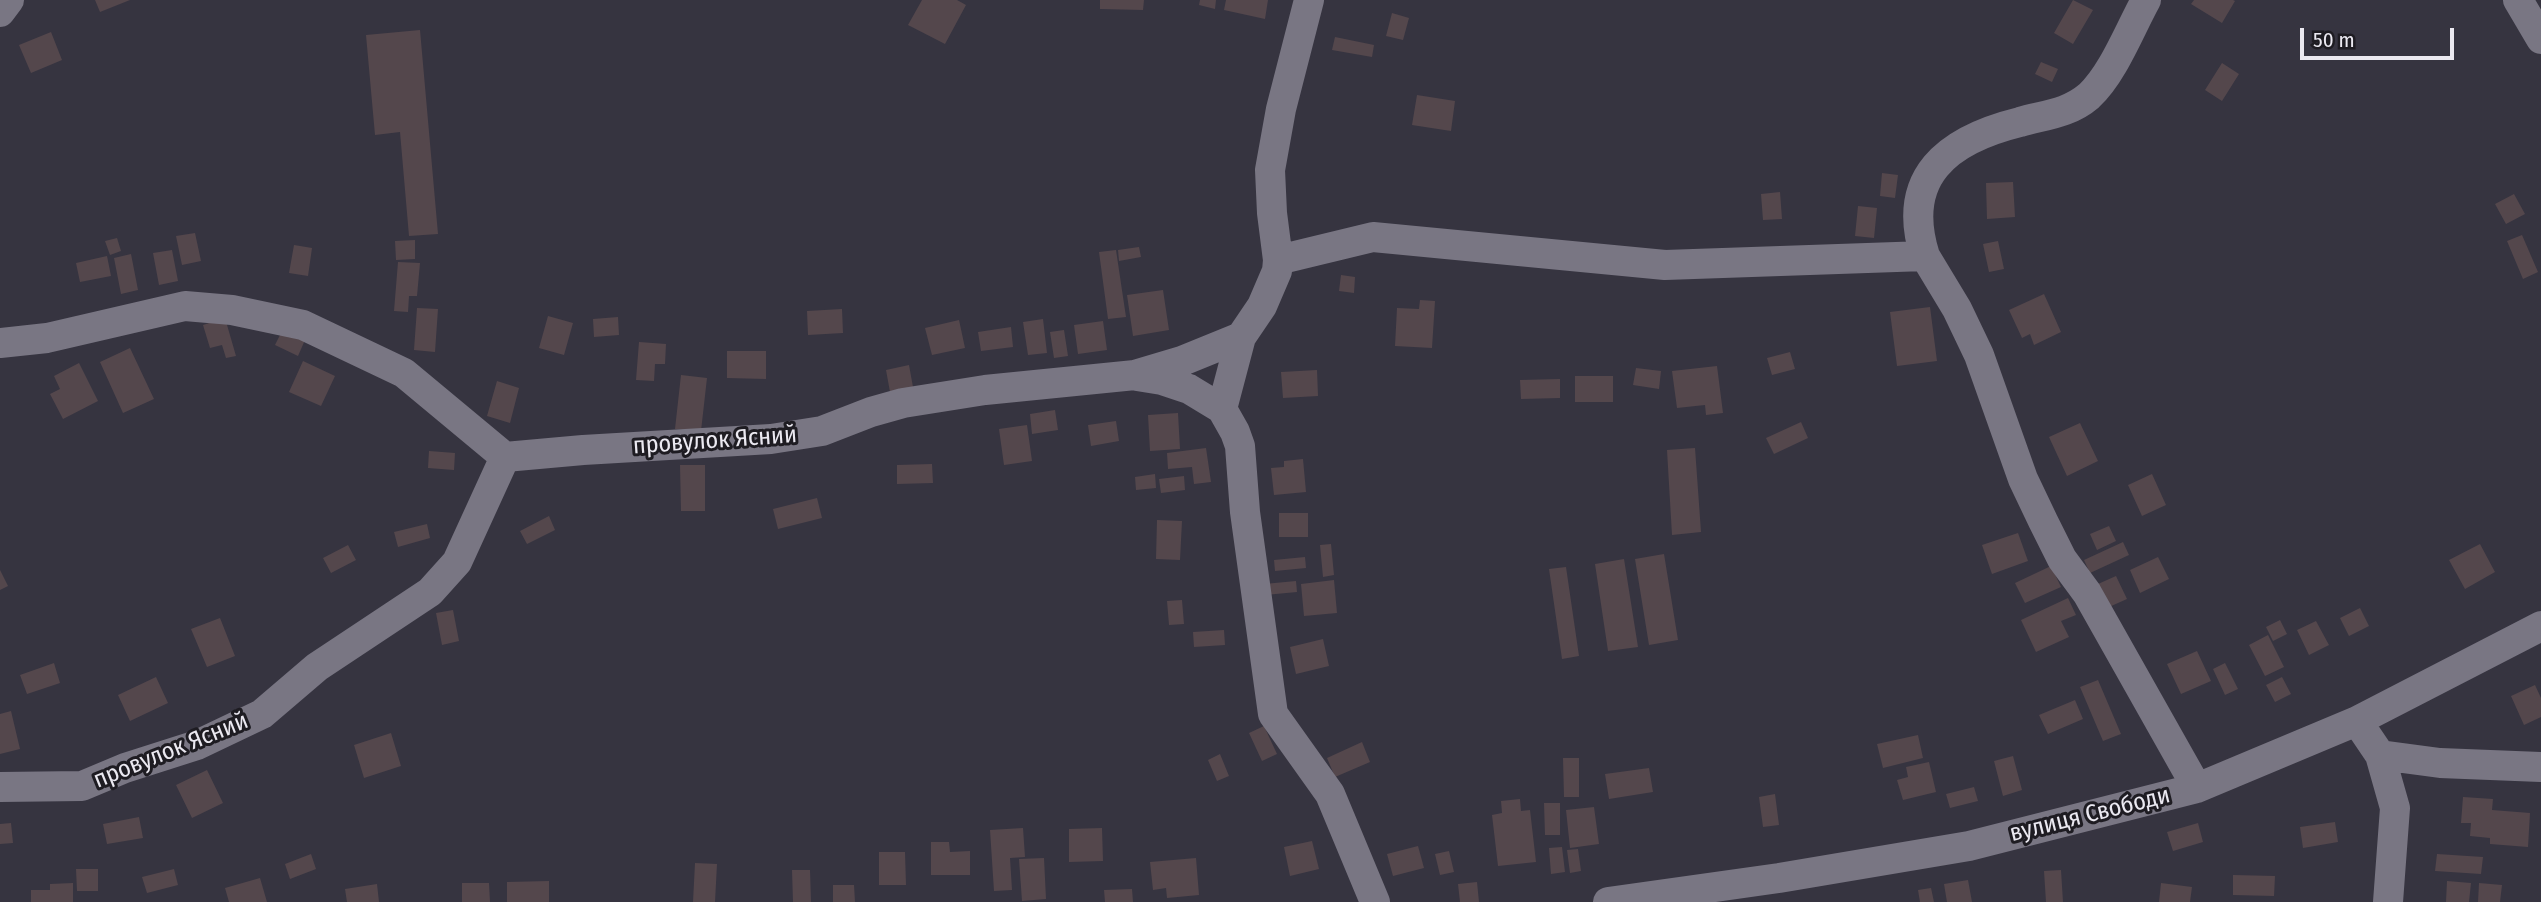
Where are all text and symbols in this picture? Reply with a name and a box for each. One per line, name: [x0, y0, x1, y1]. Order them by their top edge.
scale bar: [2303, 14, 2457, 58]
text: 50 m: [2313, 27, 2355, 53]
street label: провулок Ясний: [632, 421, 798, 461]
street label: провулок Ясний: [90, 707, 252, 795]
street label: вулиця Свободи: [2007, 781, 2173, 849]

